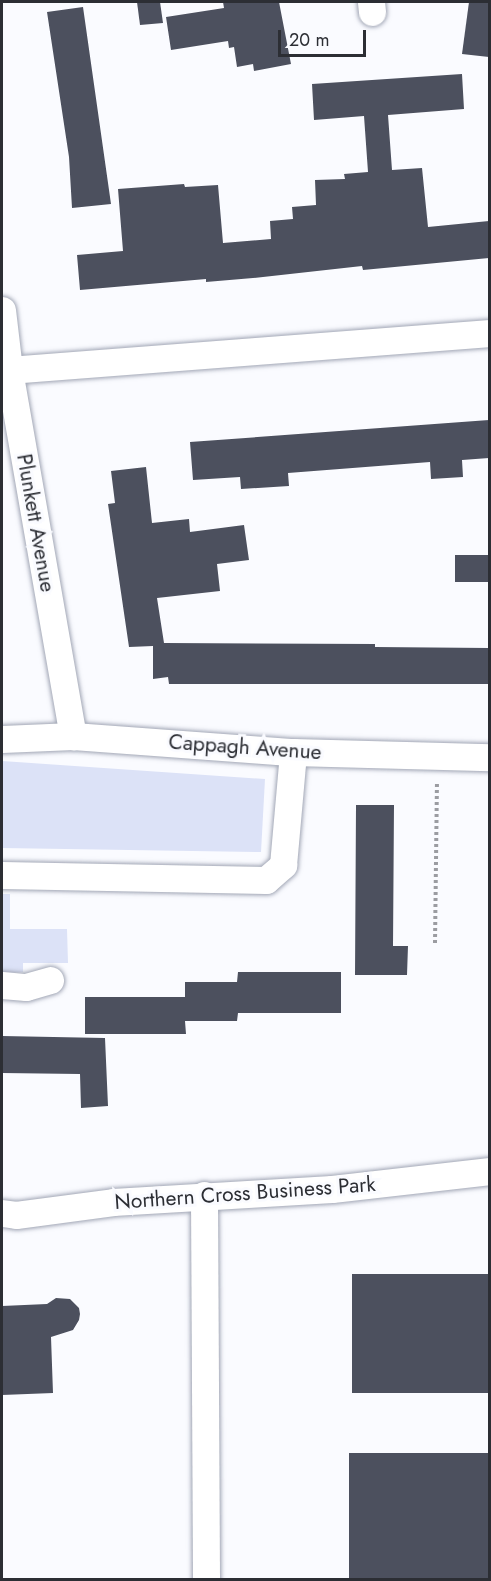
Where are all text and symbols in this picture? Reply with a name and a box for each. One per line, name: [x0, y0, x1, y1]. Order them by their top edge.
scale bar: [281, 18, 370, 56]
text: 20 m: [289, 27, 329, 53]
street label: Plunkett Avenue: [11, 452, 61, 594]
street label: Cappagh Avenue: [168, 729, 322, 765]
street label: Northern Cross Business Park: [114, 1171, 376, 1215]

